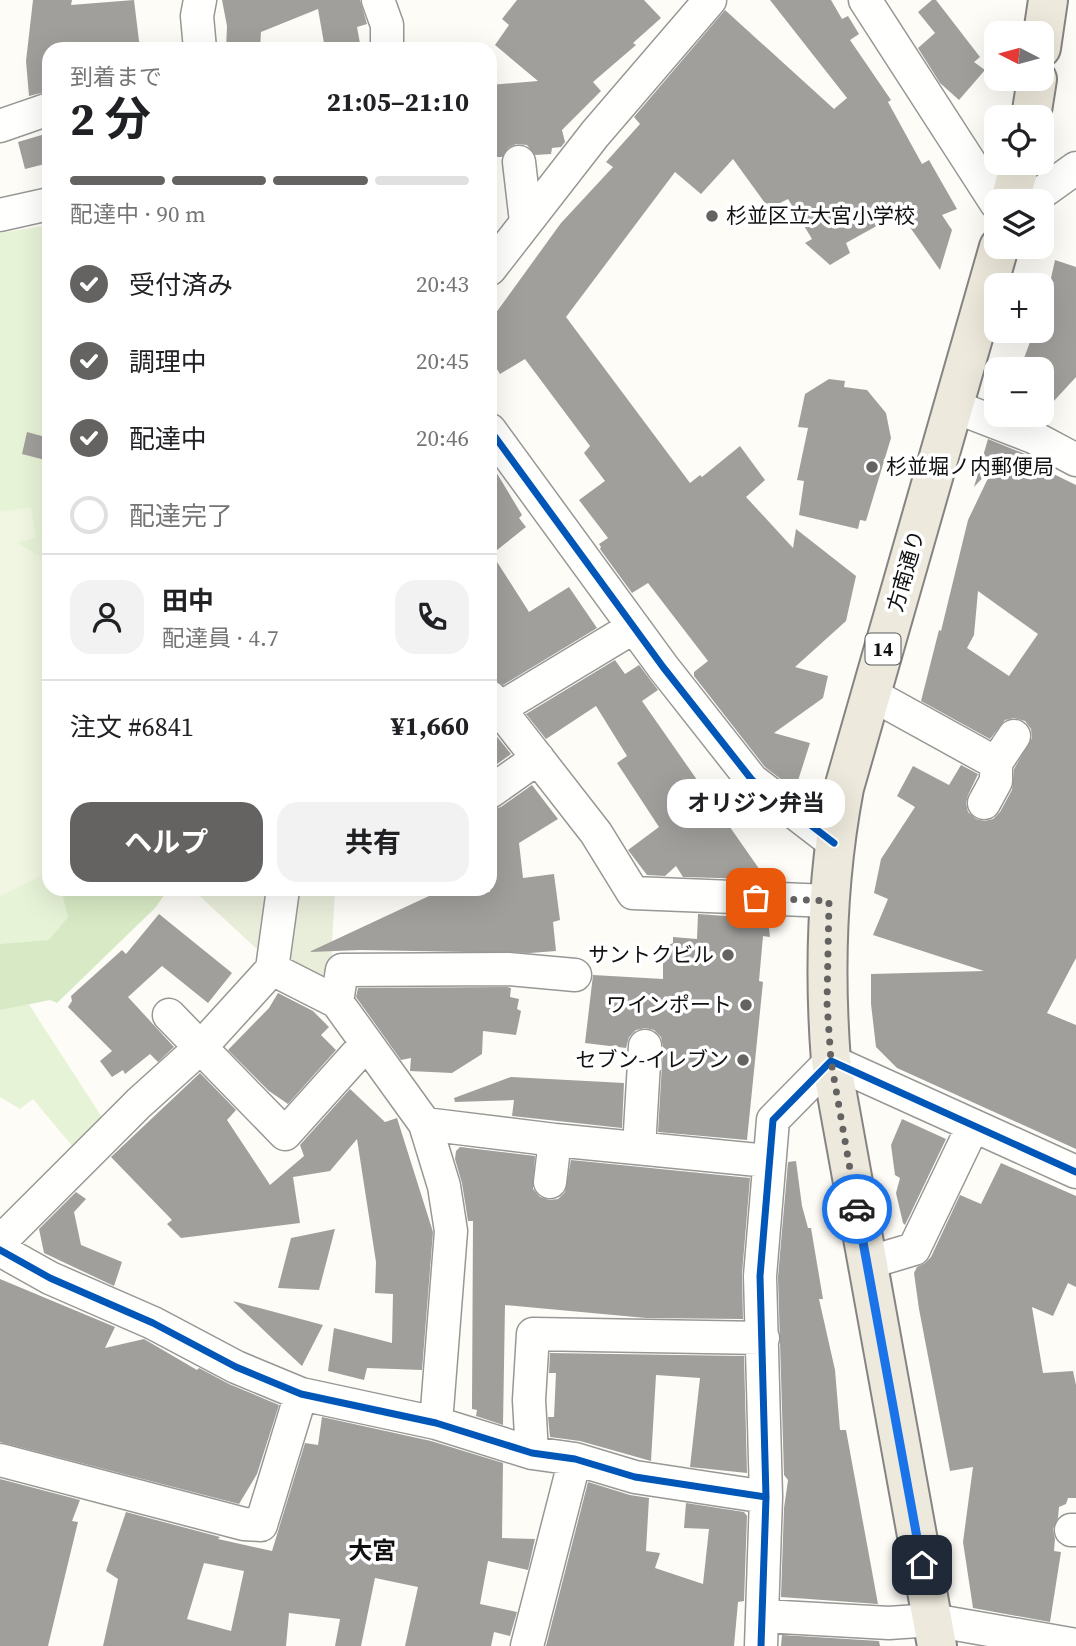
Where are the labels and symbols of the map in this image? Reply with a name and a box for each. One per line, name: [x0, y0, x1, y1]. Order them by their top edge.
north arrow: [984, 21, 1054, 91]
place label: 杉並区立大宮小学校: [726, 201, 915, 230]
marker: 杉並区立大宮小学校: [704, 208, 720, 224]
place label: 杉並堀ノ内郵便局: [886, 452, 1054, 481]
marker: 杉並堀ノ内郵便局: [864, 459, 880, 475]
street label: 方南通り: [880, 526, 931, 615]
road number: 14: [866, 634, 900, 664]
callout: オリジン弁当: [667, 779, 845, 828]
pin: [726, 868, 786, 928]
place label: サントクビル: [588, 940, 714, 969]
marker: サントクビル: [720, 947, 736, 963]
place label: ワインポート: [606, 990, 732, 1019]
marker: ワインポート: [738, 997, 754, 1013]
place label: セブン-イレブン: [575, 1045, 729, 1074]
marker: セブン-イレブン: [735, 1052, 751, 1068]
courier: [822, 1174, 892, 1244]
district label: 大宮: [348, 1534, 396, 1567]
pin: [892, 1535, 952, 1595]

